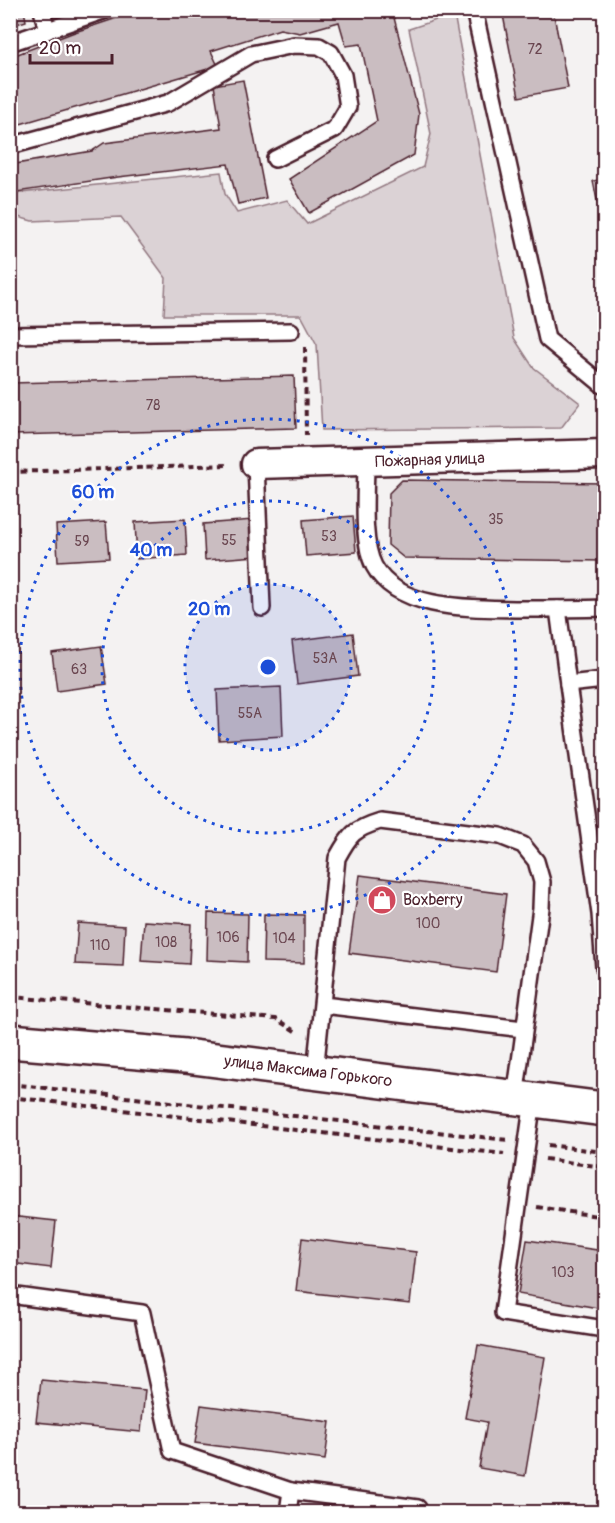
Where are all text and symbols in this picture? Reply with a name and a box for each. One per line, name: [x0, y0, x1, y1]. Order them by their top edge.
scale bar: [30, 27, 112, 65]
text: 20 m: [39, 37, 81, 60]
house number: 72: [527, 41, 543, 58]
house number: 78: [146, 397, 160, 414]
street label: Пожарная улица: [375, 448, 485, 472]
text: 60 m: [72, 481, 114, 504]
house number: 35: [488, 511, 504, 528]
house number: 53: [321, 528, 337, 545]
house number: 55: [221, 532, 237, 549]
house number: 59: [75, 533, 89, 550]
text: 40 m: [130, 539, 172, 562]
text: 20 m: [188, 598, 230, 621]
house number: 53А: [313, 650, 337, 667]
centre of rings: [258, 657, 278, 677]
house number: 63: [71, 661, 87, 678]
house number: 55А: [238, 705, 262, 722]
shop icon: Boxberry: [366, 884, 398, 916]
place label: Boxberry: [403, 890, 463, 910]
house number: 100: [416, 915, 440, 932]
house number: 106: [216, 929, 240, 946]
house number: 104: [272, 930, 296, 947]
house number: 108: [155, 934, 177, 951]
house number: 110: [90, 937, 110, 954]
street label: улица Максима Горького: [222, 1051, 394, 1091]
house number: 103: [552, 1264, 575, 1281]

